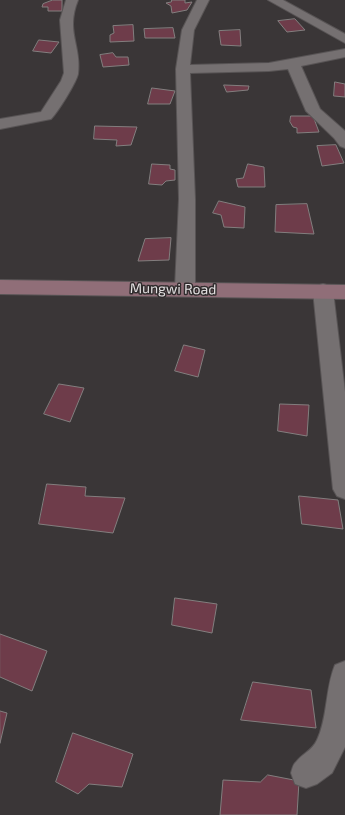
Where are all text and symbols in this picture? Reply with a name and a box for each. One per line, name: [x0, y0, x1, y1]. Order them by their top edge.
street label: Mungwi Road: [130, 280, 216, 298]

